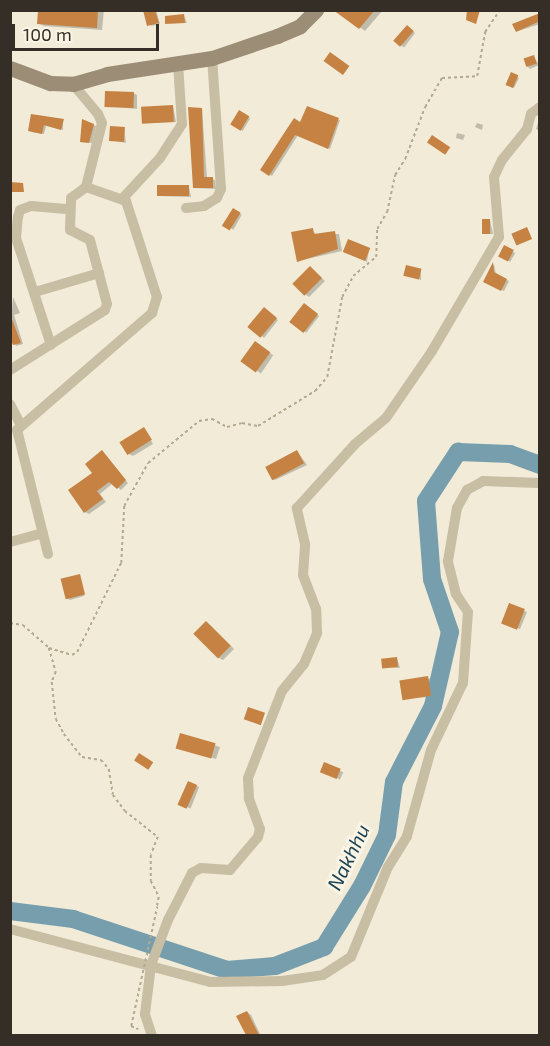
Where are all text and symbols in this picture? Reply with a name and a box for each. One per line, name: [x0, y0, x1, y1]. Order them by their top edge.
scale bar: [15, 12, 162, 50]
text: 100 m: [23, 23, 72, 45]
water label: Nakhhu: [322, 820, 374, 894]

